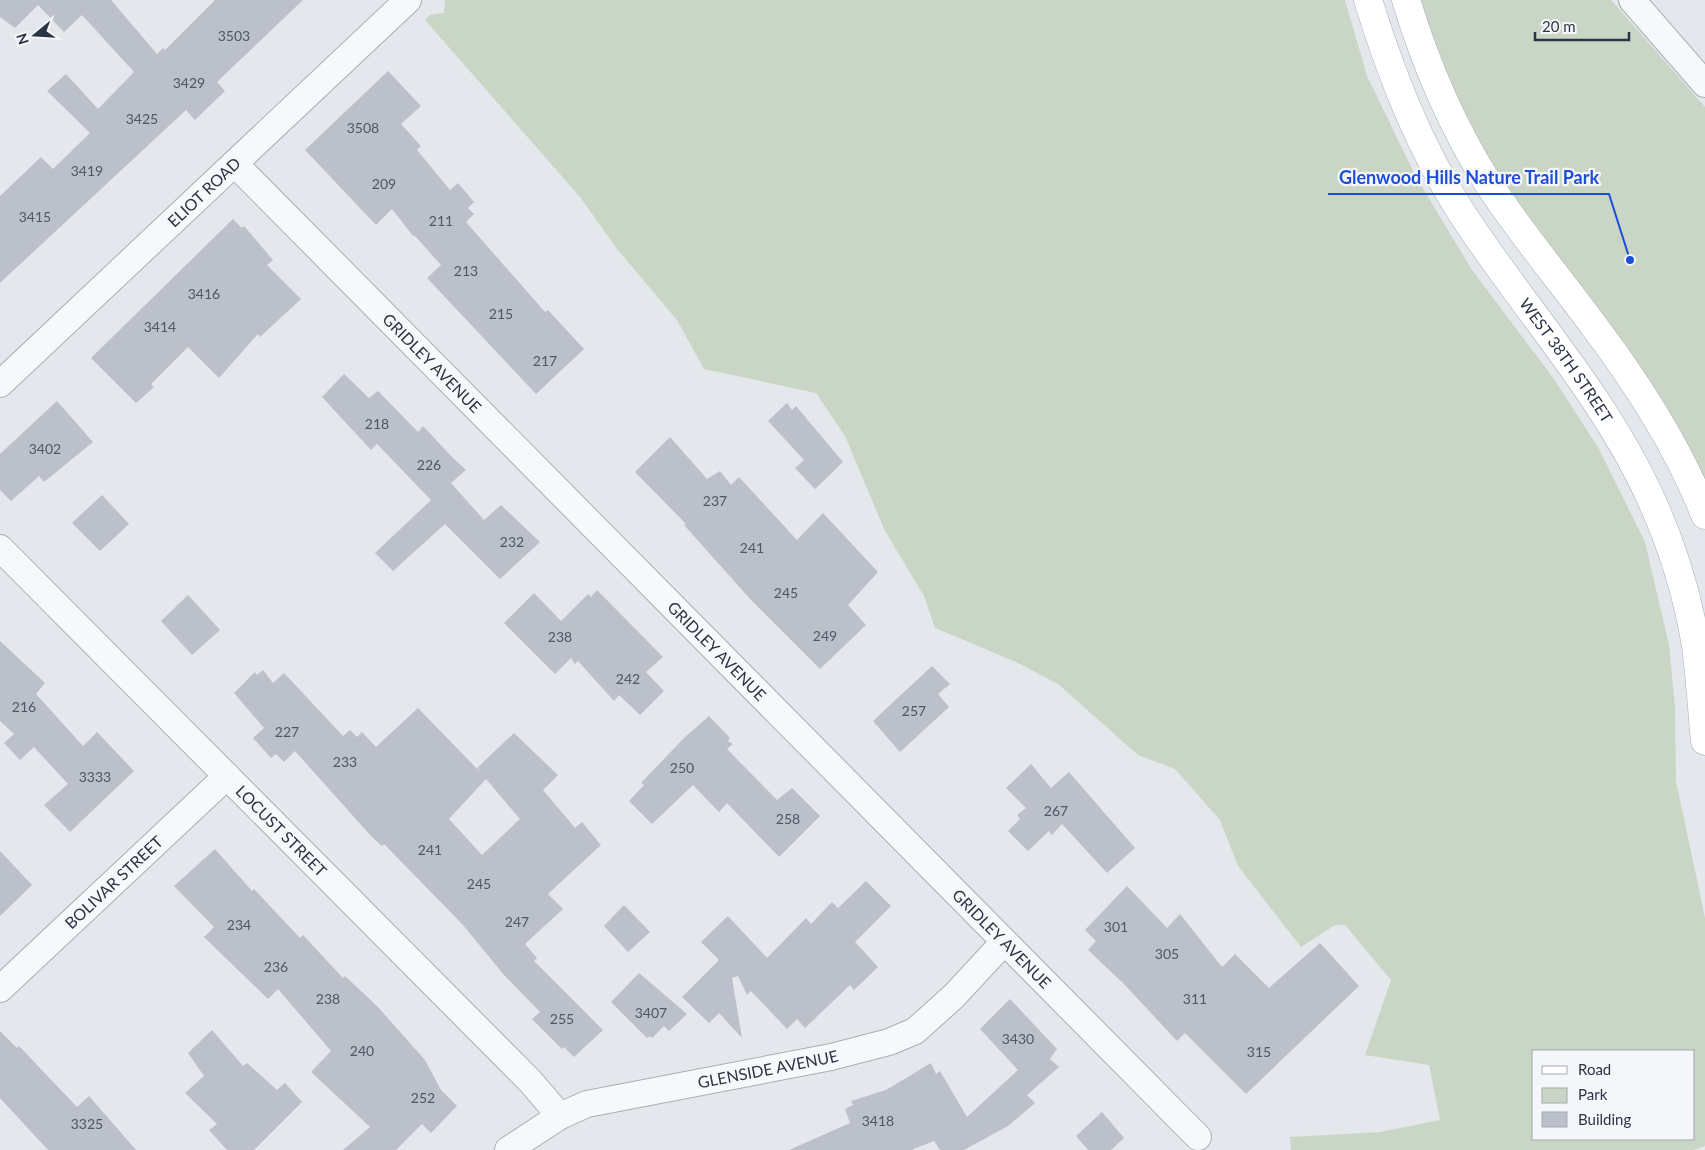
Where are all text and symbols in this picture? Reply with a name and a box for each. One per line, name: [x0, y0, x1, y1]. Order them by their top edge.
north arrow: [10, 10, 60, 60]
scale bar: [1535, 10, 1629, 42]
text: 20 m: [1542, 17, 1576, 35]
house number: 3503: [218, 27, 250, 44]
text: N: [12, 31, 32, 47]
house number: 3429: [173, 74, 205, 91]
house number: 3425: [126, 110, 158, 127]
house number: 3508: [347, 119, 379, 136]
street label: ELIOT ROAD: [163, 153, 244, 230]
callout: Glenwood Hills Nature Trail Park: [1328, 161, 1609, 194]
house number: 3419: [71, 162, 103, 179]
text: Glenwood Hills Nature Trail Park: [1339, 166, 1599, 188]
house number: 209: [372, 175, 396, 192]
house number: 3415: [19, 208, 51, 225]
house number: 211: [429, 212, 453, 229]
house number: 213: [454, 262, 478, 279]
house number: 3416: [188, 285, 220, 302]
street label: WEST 38TH STREET: [1516, 294, 1617, 426]
house number: 215: [489, 305, 513, 322]
street label: GRIDLEY AVENUE: [379, 309, 486, 416]
house number: 3414: [144, 318, 176, 335]
house number: 217: [533, 352, 557, 369]
house number: 218: [365, 415, 389, 432]
house number: 3402: [29, 440, 61, 457]
house number: 226: [417, 456, 441, 473]
house number: 237: [703, 492, 727, 509]
house number: 232: [500, 533, 524, 550]
house number: 241: [740, 539, 764, 556]
house number: 245: [774, 584, 798, 601]
street label: GRIDLEY AVENUE: [664, 597, 770, 704]
house number: 249: [813, 627, 837, 644]
house number: 238: [548, 628, 572, 645]
house number: 242: [616, 670, 640, 687]
house number: 216: [12, 698, 36, 715]
house number: 257: [902, 702, 926, 719]
house number: 227: [275, 723, 299, 740]
house number: 233: [333, 753, 357, 770]
house number: 250: [670, 759, 694, 776]
house number: 3333: [79, 768, 111, 785]
street label: LOCUST STREET: [232, 781, 331, 881]
house number: 267: [1044, 802, 1068, 819]
house number: 258: [776, 810, 800, 827]
street label: BOLIVAR STREET: [61, 831, 167, 932]
house number: 241: [418, 841, 442, 858]
house number: 245: [467, 875, 491, 892]
street label: GRIDLEY AVENUE: [949, 885, 1055, 992]
house number: 247: [505, 913, 529, 930]
house number: 234: [227, 916, 251, 933]
house number: 301: [1104, 918, 1128, 935]
house number: 305: [1155, 945, 1179, 962]
house number: 236: [264, 958, 288, 975]
house number: 238: [316, 990, 340, 1007]
house number: 311: [1183, 990, 1207, 1007]
house number: 3407: [635, 1004, 667, 1021]
house number: 255: [550, 1010, 574, 1027]
house number: 3430: [1002, 1030, 1034, 1047]
house number: 240: [350, 1042, 374, 1059]
house number: 315: [1247, 1043, 1271, 1060]
street label: GLENSIDE AVENUE: [696, 1045, 840, 1091]
legend: [1532, 1050, 1695, 1140]
text: Road: [1578, 1060, 1611, 1078]
text: Park: [1578, 1085, 1608, 1103]
house number: 252: [411, 1089, 435, 1106]
text: Building: [1578, 1110, 1631, 1128]
house number: 3418: [862, 1112, 894, 1129]
house number: 3325: [71, 1115, 103, 1132]

